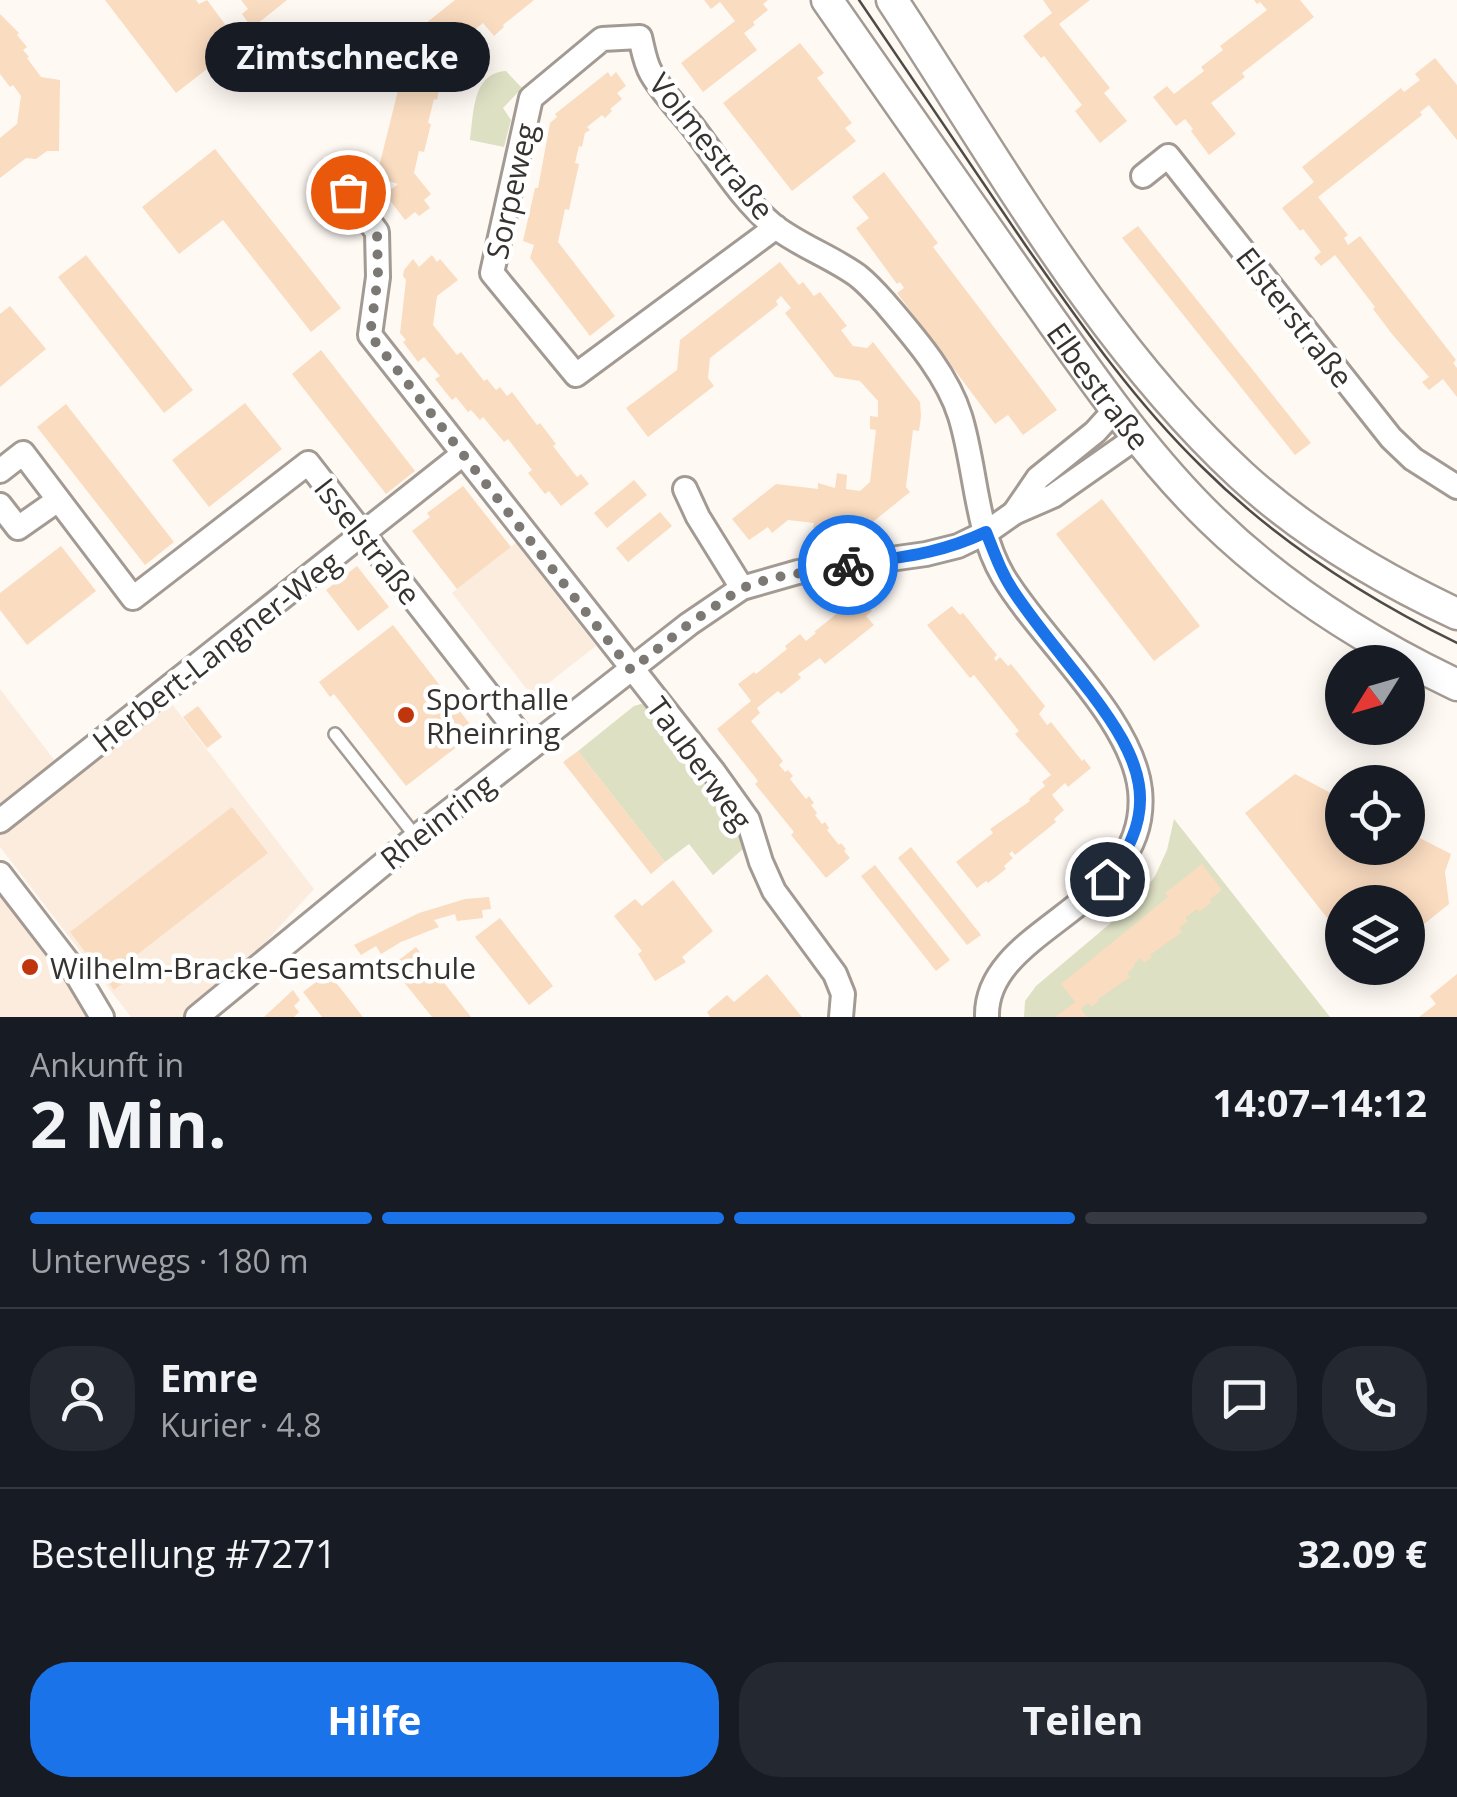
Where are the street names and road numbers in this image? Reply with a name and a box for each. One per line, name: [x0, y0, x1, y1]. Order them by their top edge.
street label: Volmestraße: [640, 64, 784, 228]
street label: Sorpeweg: [475, 119, 547, 263]
street label: Elsterstraße: [1227, 238, 1363, 396]
street label: Elbestraße: [1038, 314, 1160, 458]
street label: Isselstraße: [305, 469, 431, 613]
street label: Herbert-Langner-Weg: [84, 541, 348, 761]
street label: Tauberweg: [638, 688, 762, 838]
street label: Rheinring: [371, 764, 503, 878]

